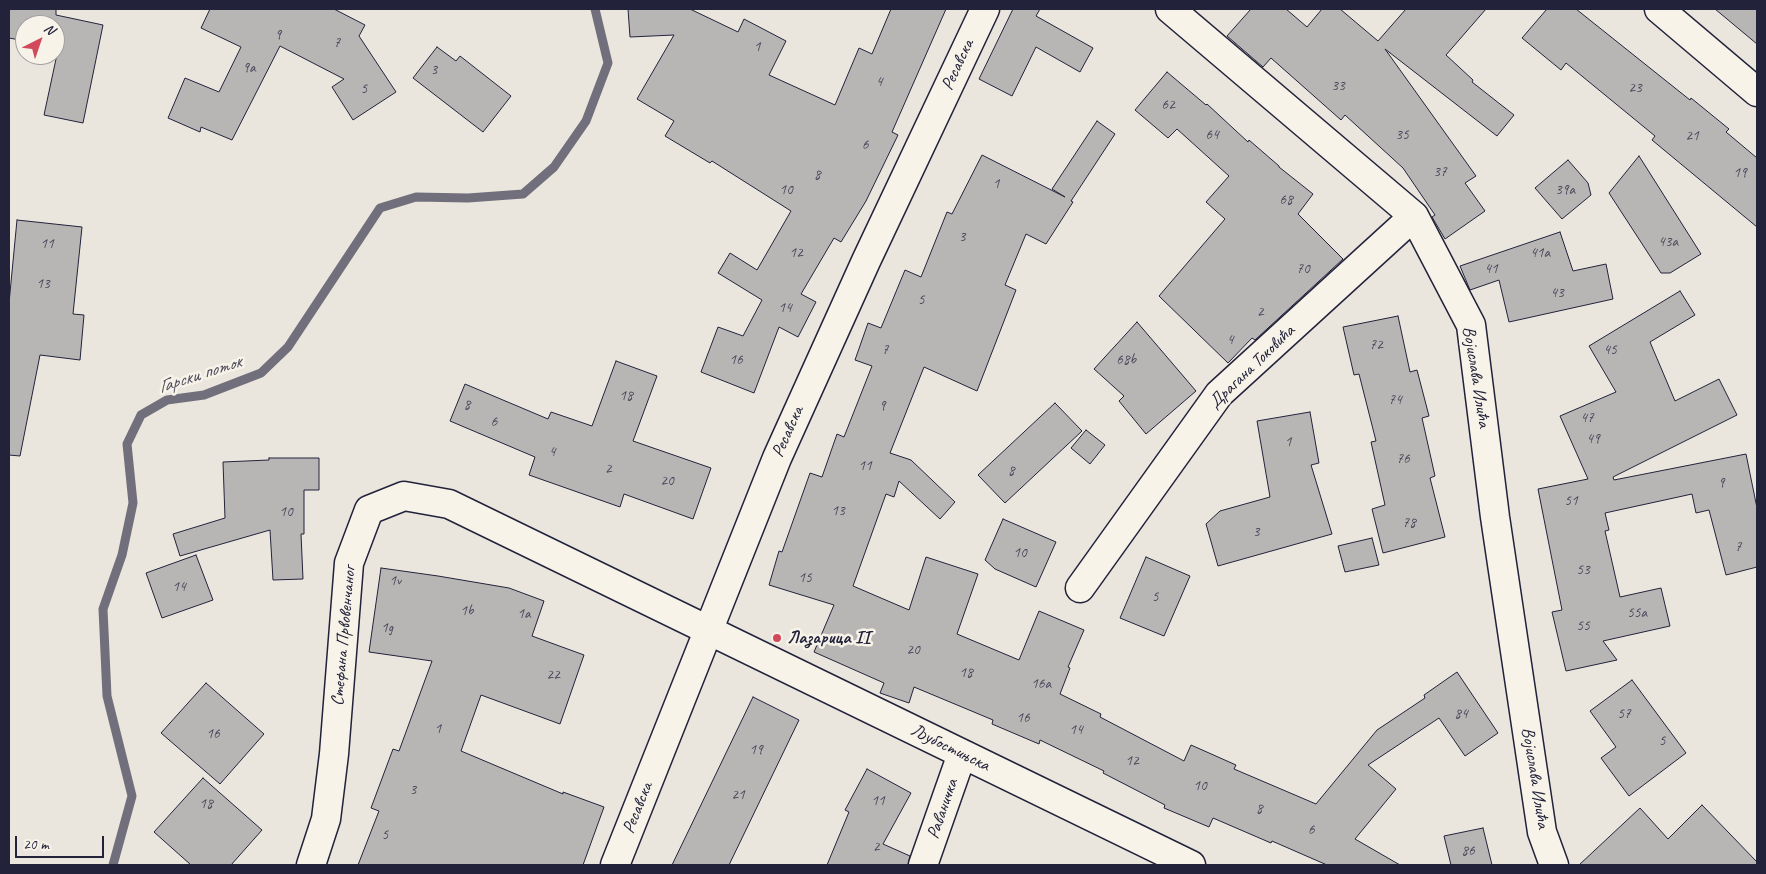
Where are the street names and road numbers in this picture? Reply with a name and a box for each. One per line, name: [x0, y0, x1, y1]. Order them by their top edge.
street label: Ресавска: [937, 36, 979, 94]
street label: Драгана Токовића: [1204, 321, 1300, 413]
street label: Војислава Илића: [1457, 325, 1495, 429]
street label: Ресавска: [767, 403, 809, 461]
street label: Стефана Првовенчаног: [327, 565, 361, 707]
street label: Љубостињска: [907, 720, 993, 776]
street label: Војислава Илића: [1516, 726, 1554, 830]
street label: Раваничка: [923, 776, 963, 842]
street label: Ресавска: [618, 779, 658, 837]

